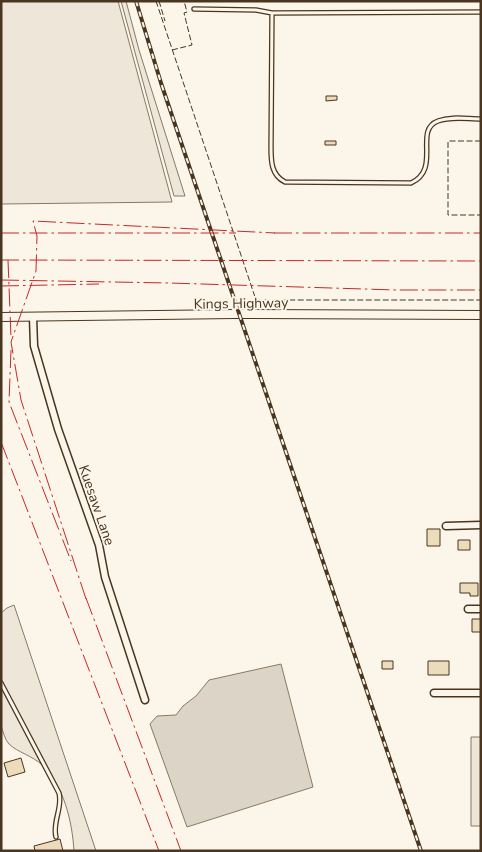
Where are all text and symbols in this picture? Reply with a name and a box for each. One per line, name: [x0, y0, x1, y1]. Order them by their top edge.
street label: Kings Highway: [194, 293, 289, 314]
street label: Kuesaw Lane: [74, 462, 119, 548]

